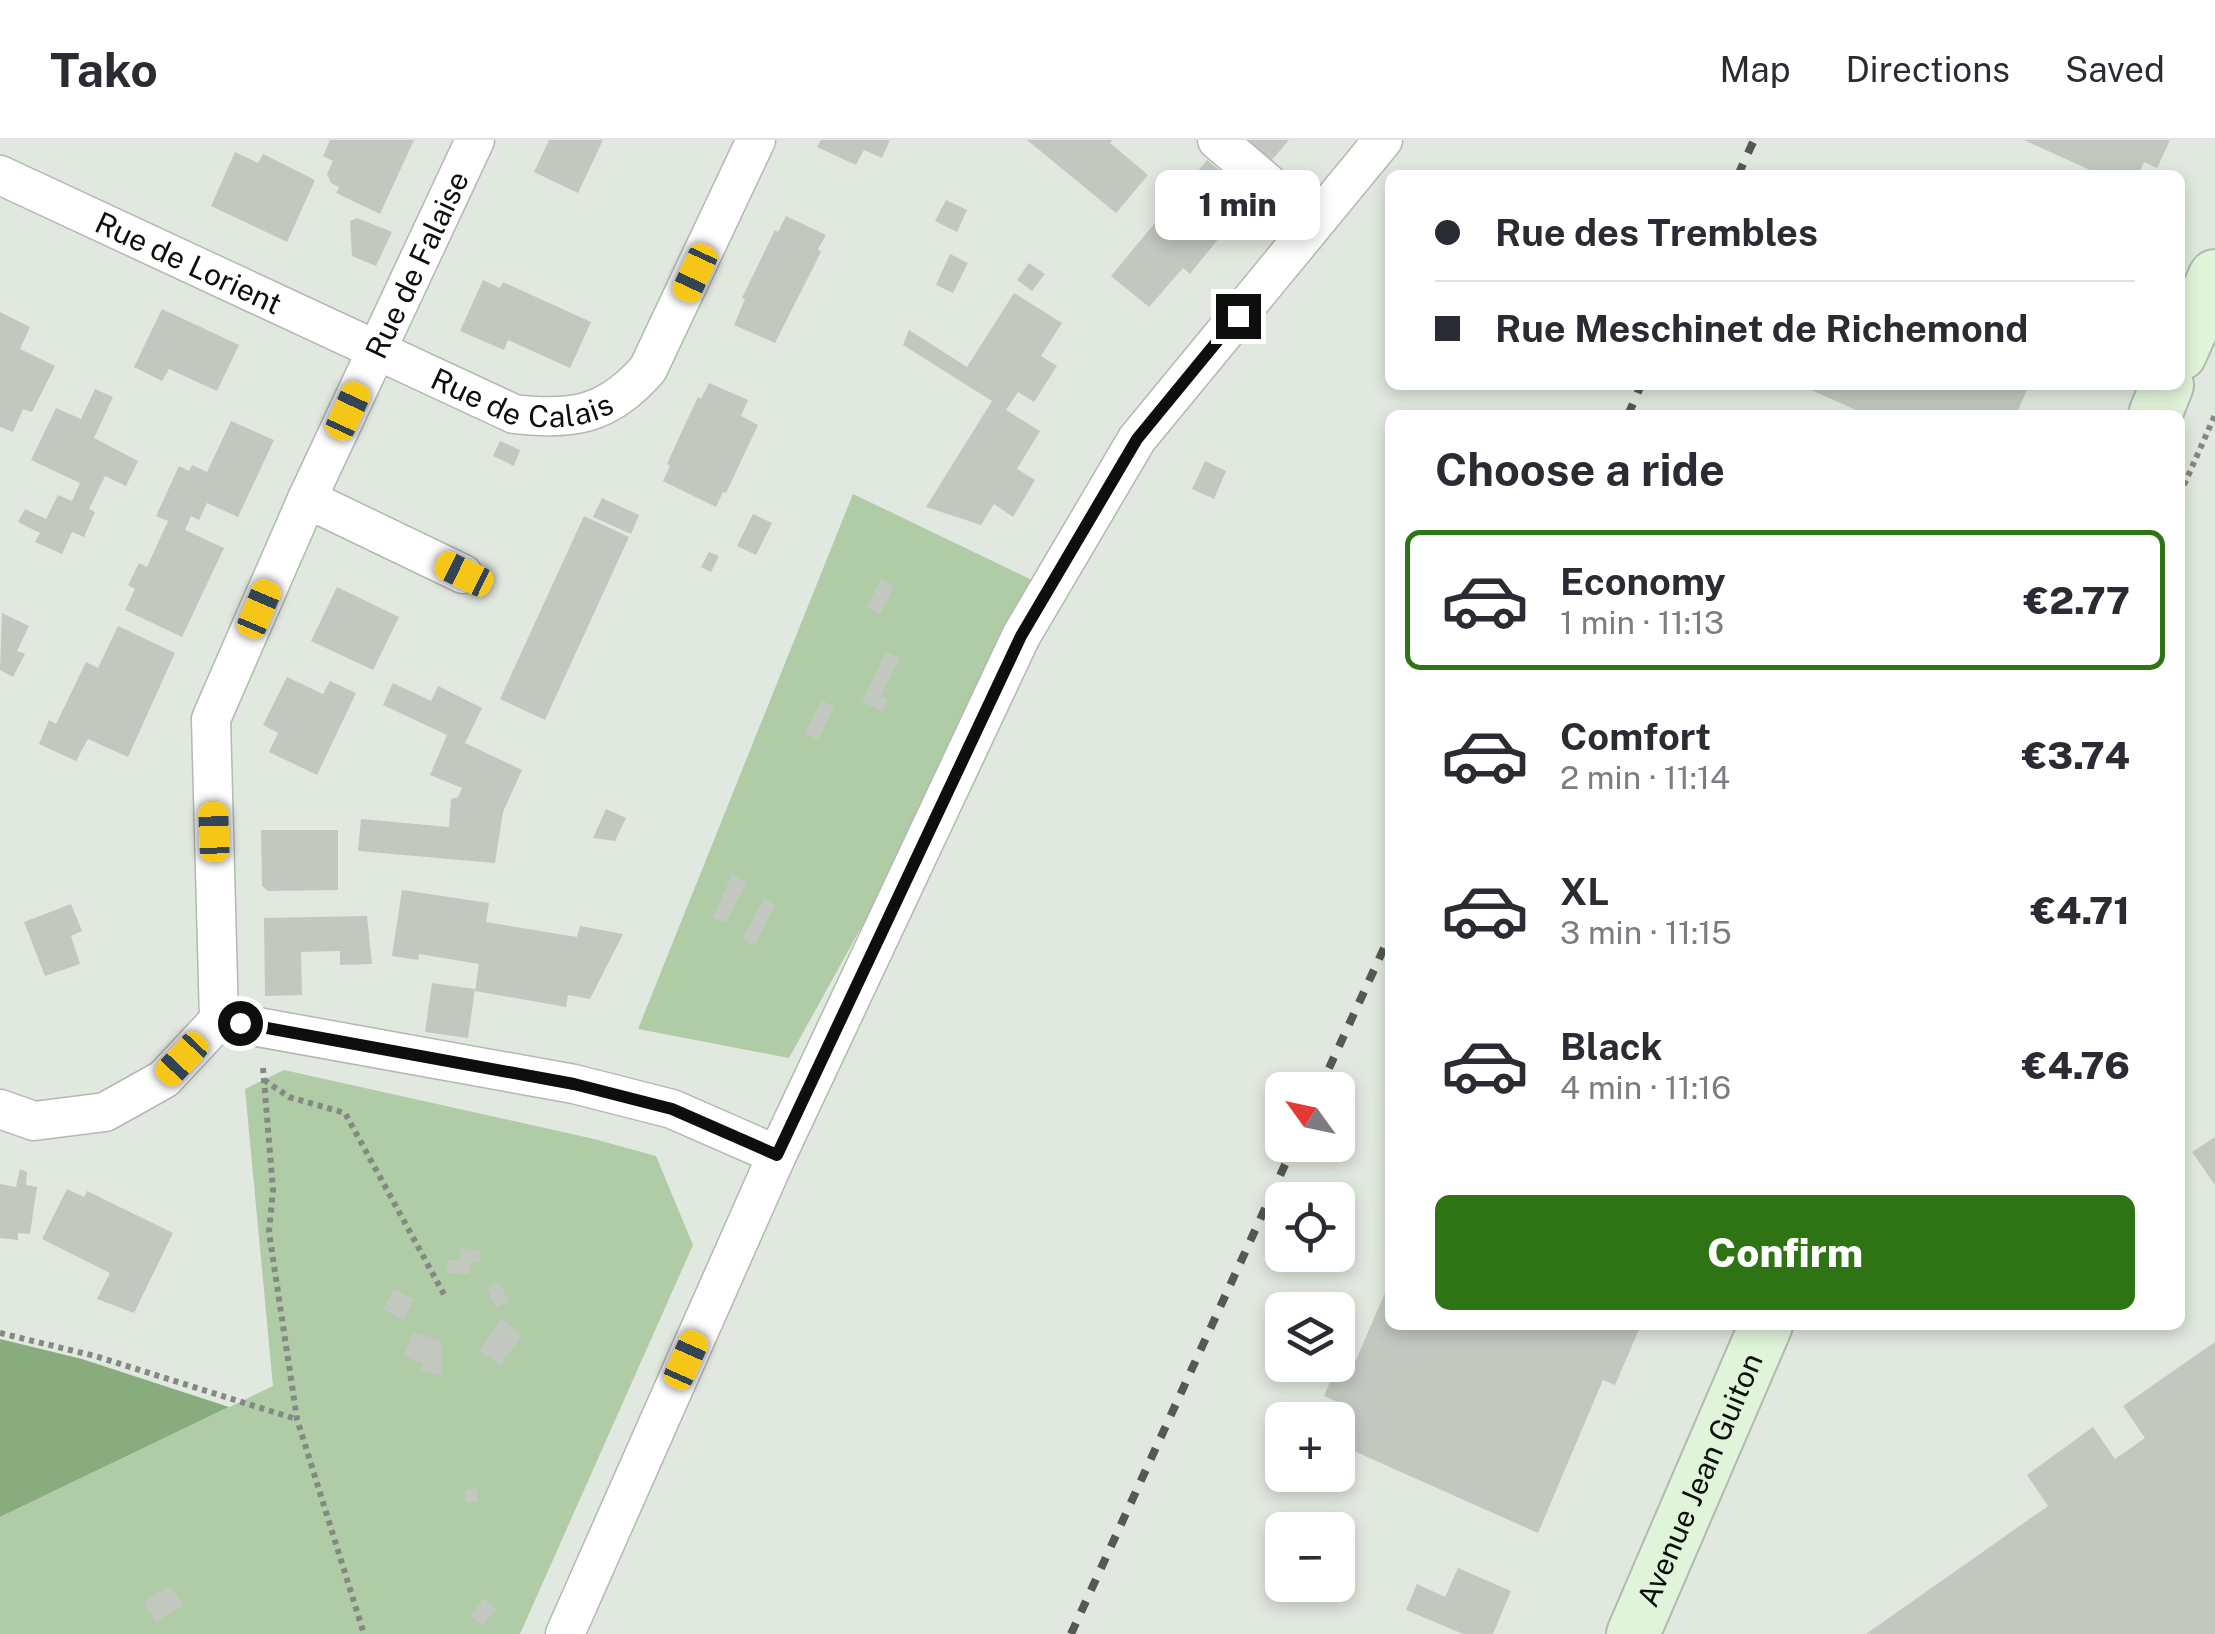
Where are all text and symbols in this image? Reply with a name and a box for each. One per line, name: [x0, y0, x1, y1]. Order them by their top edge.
text: Tako: [50, 41, 158, 98]
text: Map: [1719, 49, 1790, 90]
text: Directions: [1845, 49, 2010, 90]
text: Saved: [2065, 49, 2165, 90]
street label: Rue de Falaise: [358, 165, 476, 364]
callout: 1 min: [1156, 171, 1320, 241]
text: 1 min: [1198, 186, 1277, 223]
street label: Rue de Lorient: [90, 204, 288, 321]
text: Rue des Trembles: [1495, 210, 1818, 255]
car: [669, 239, 721, 307]
route end: [1216, 294, 1261, 339]
text: Rue Meschinet de Richemond: [1495, 306, 2028, 351]
street label: Rue de Calais: [426, 360, 619, 435]
car: [322, 377, 374, 445]
text: Choose a ride: [1435, 443, 1725, 496]
car: [430, 547, 498, 601]
icon: car: [1440, 555, 1530, 645]
text: Economy: [1560, 559, 1726, 604]
car: [233, 576, 285, 642]
text: €2.77: [2024, 578, 2130, 623]
text: 1 min · 11:13: [1560, 604, 1724, 641]
icon: car: [1440, 710, 1530, 800]
text: Comfort: [1560, 714, 1711, 759]
text: €3.74: [2022, 733, 2130, 778]
text: 2 min · 11:14: [1560, 759, 1730, 796]
car: [198, 801, 230, 863]
icon: car: [1440, 865, 1530, 955]
text: XL: [1560, 869, 1609, 914]
text: €4.71: [2030, 888, 2130, 933]
text: 3 min · 11:15: [1560, 914, 1732, 951]
route start: [218, 1001, 263, 1046]
icon: car: [1440, 1020, 1530, 1110]
text: Black: [1560, 1024, 1663, 1069]
car: [151, 1027, 213, 1091]
text: €4.76: [2022, 1043, 2130, 1088]
text: 4 min · 11:16: [1560, 1069, 1731, 1106]
north arrow: [1265, 1072, 1355, 1162]
map controls: [1265, 1072, 1355, 1602]
button: locate: [1265, 1182, 1355, 1272]
button: Confirm: [1435, 1195, 2135, 1310]
button: layers: [1265, 1292, 1355, 1382]
car: [660, 1326, 712, 1394]
street label: Avenue Jean Guiton: [1629, 1347, 1770, 1612]
button: +: [1265, 1402, 1355, 1492]
button: −: [1265, 1512, 1355, 1602]

